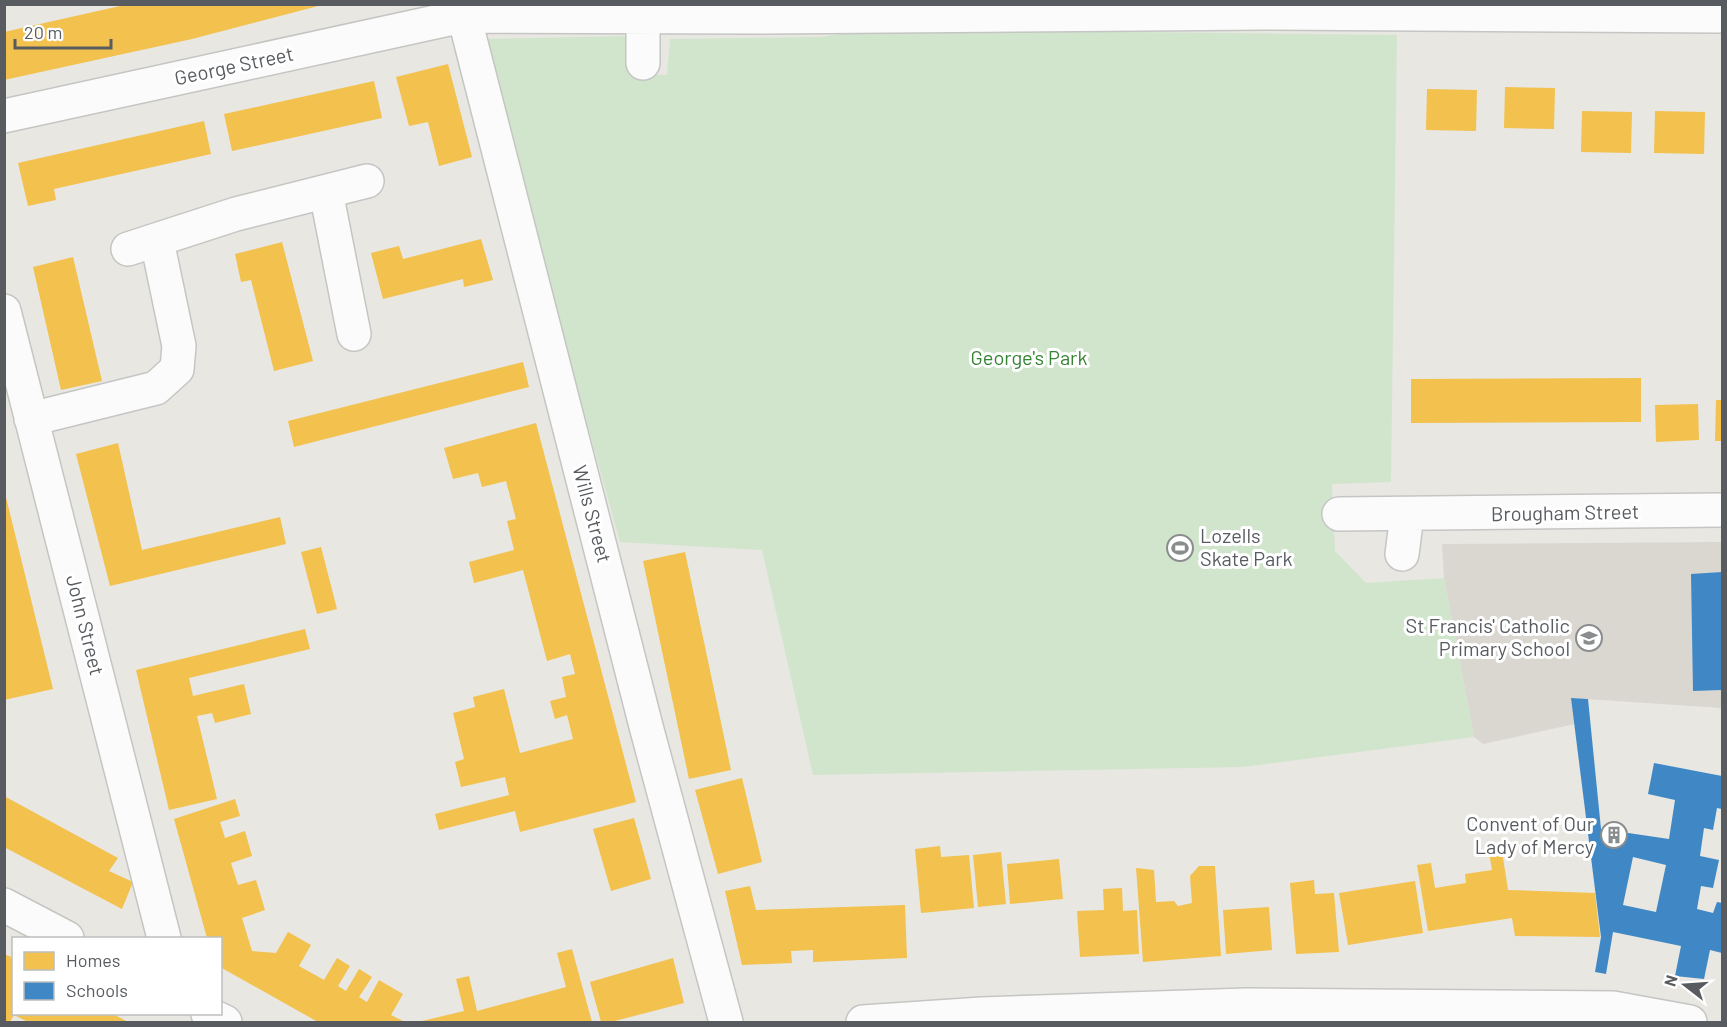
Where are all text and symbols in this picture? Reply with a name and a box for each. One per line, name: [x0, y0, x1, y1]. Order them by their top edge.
scale bar: [15, 12, 111, 50]
text: 20 m: [24, 21, 62, 43]
street label: George Street: [172, 41, 295, 89]
park label: George's Park: [971, 345, 1087, 369]
street label: Wills Street: [568, 462, 618, 565]
street label: Brougham Street: [1491, 499, 1639, 525]
place label: Lozells Skate Park: [1200, 523, 1293, 570]
sports icon: Lozells Skate Park: [1165, 533, 1195, 563]
street label: John Street: [62, 572, 110, 677]
place label: St Francis' Catholic Primary School: [1406, 613, 1570, 660]
school or university icon: St Francis' Catholic Primary School: [1574, 623, 1604, 653]
place label: Convent of Our Lady of Mercy: [1466, 811, 1594, 858]
building icon: Convent of Our Lady of Mercy: [1599, 820, 1629, 850]
legend: [12, 937, 222, 1015]
text: Homes: [66, 949, 120, 971]
north arrow: [1655, 955, 1715, 1015]
text: N: [1660, 973, 1681, 988]
text: Schools: [66, 979, 128, 1001]

